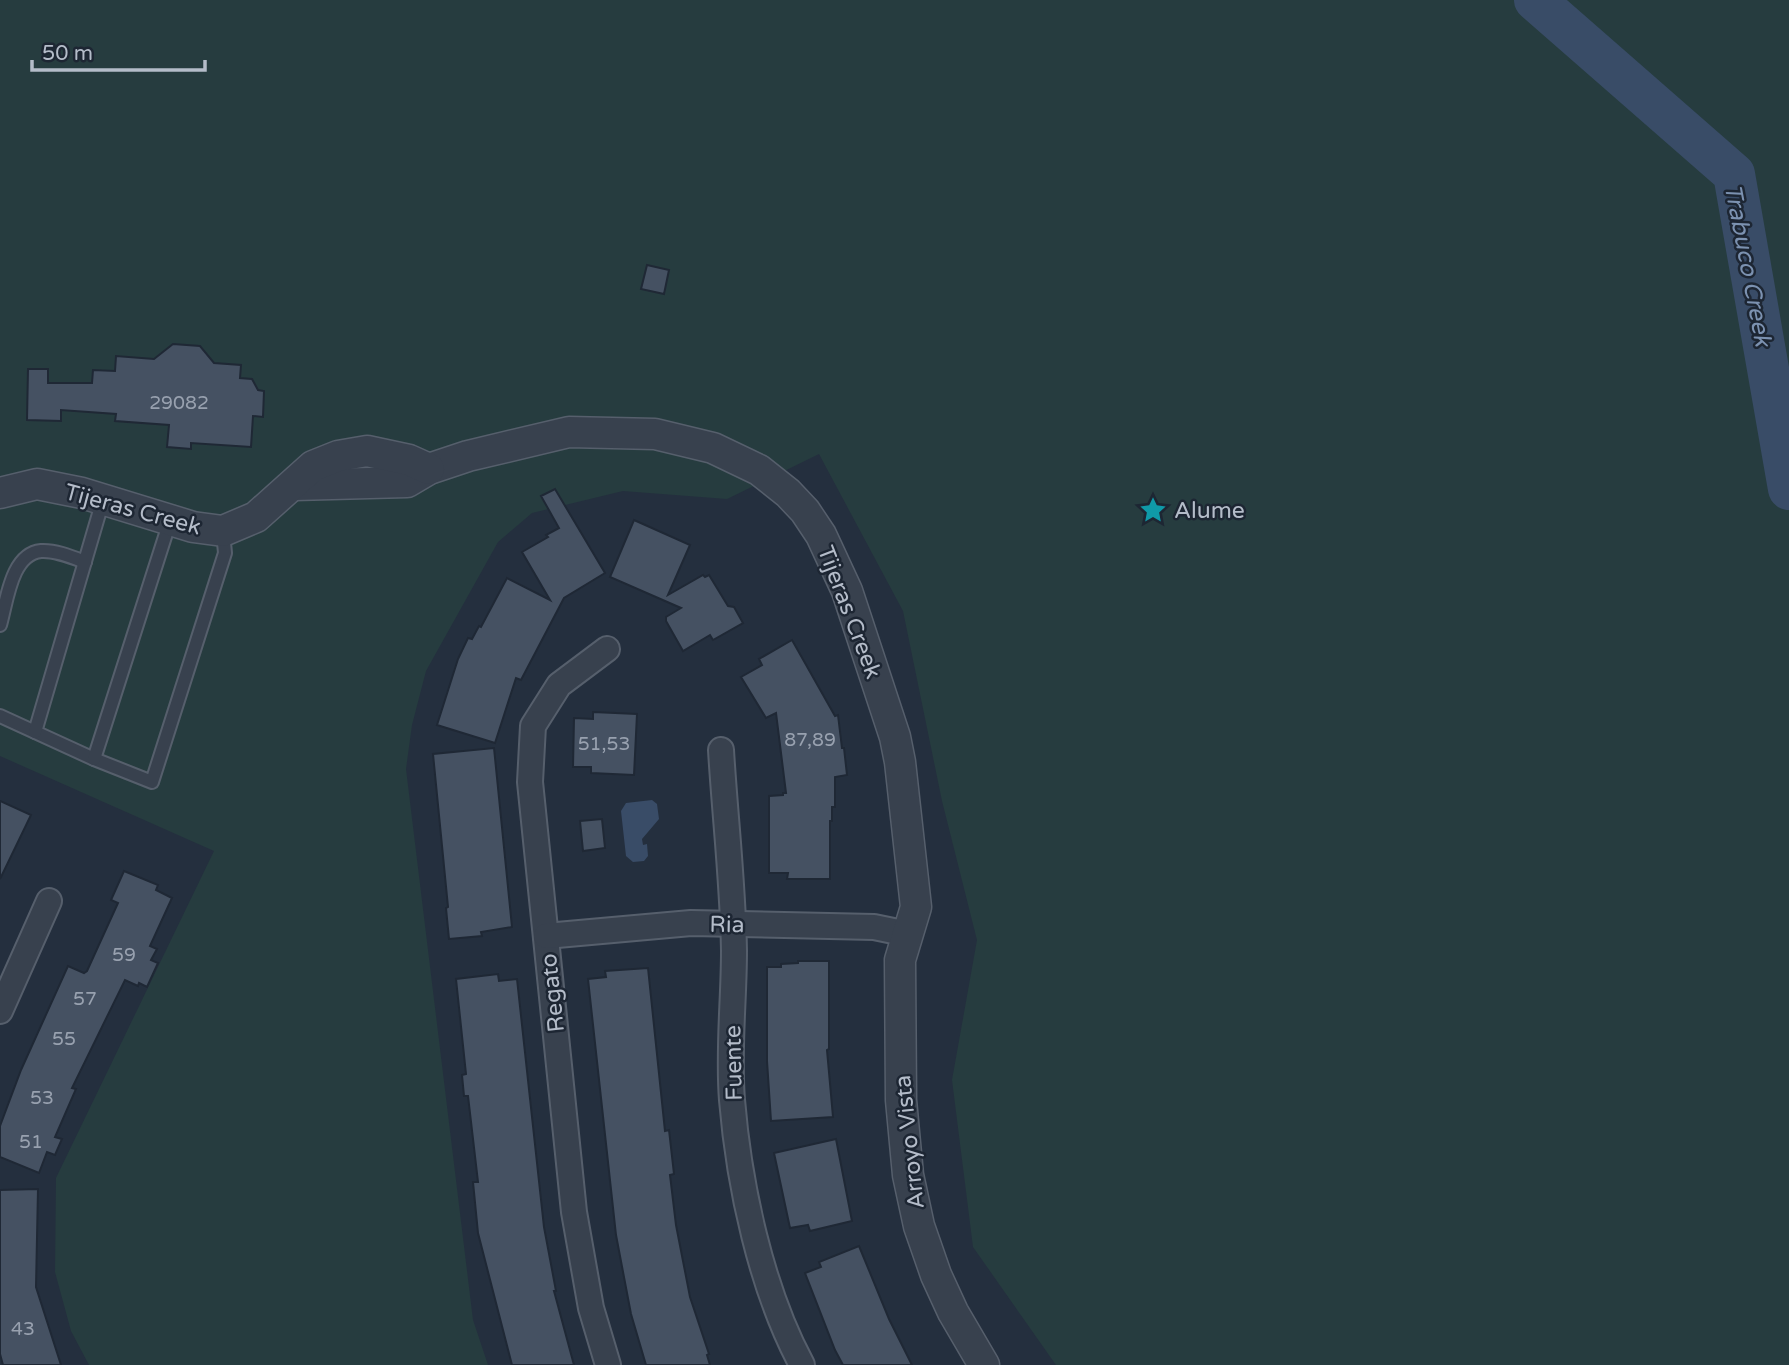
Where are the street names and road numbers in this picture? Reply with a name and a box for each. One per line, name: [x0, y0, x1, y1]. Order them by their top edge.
street label: Tijeras Creek: [62, 478, 204, 542]
street label: Tijeras Creek: [811, 542, 887, 683]
street label: Ria: [709, 911, 745, 939]
street label: Regato: [535, 952, 571, 1034]
street label: Fuente: [719, 1025, 749, 1101]
street label: Arroyo Vista: [889, 1074, 931, 1210]

